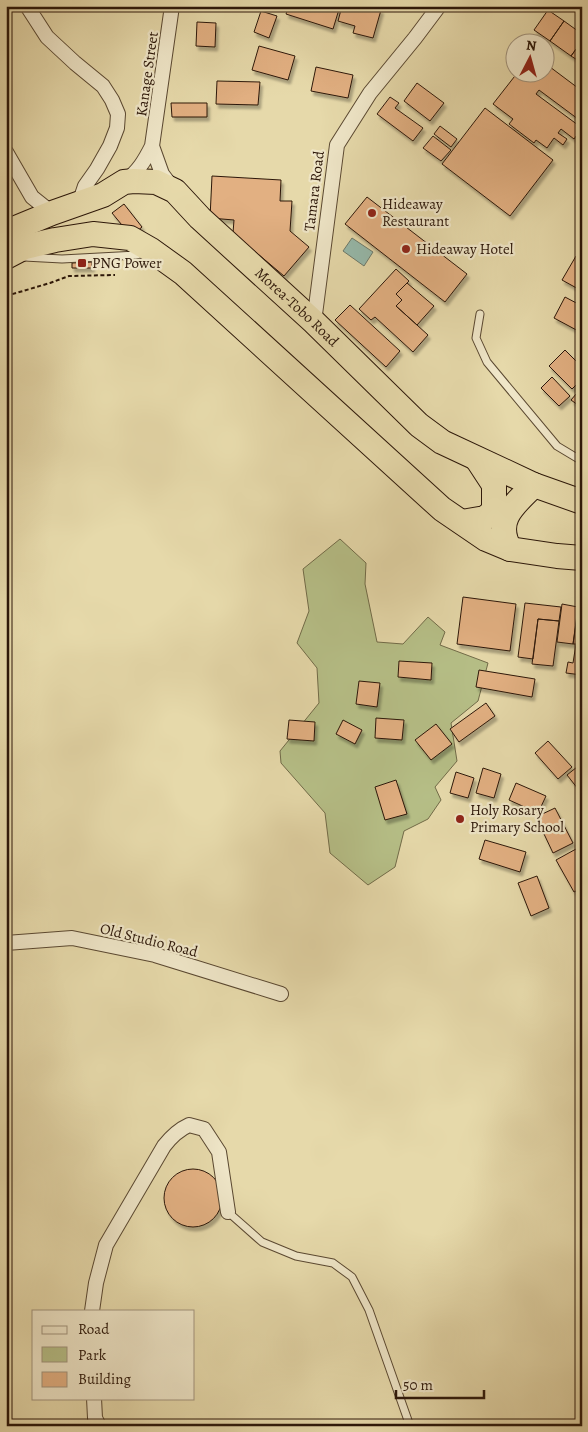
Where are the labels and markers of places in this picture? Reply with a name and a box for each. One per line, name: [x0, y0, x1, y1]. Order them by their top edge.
place label: Hideaway Restaurant: [382, 194, 449, 231]
marker: Hideaway Restaurant: [366, 207, 378, 219]
place label: Hideaway Hotel: [416, 239, 514, 259]
marker: Hideaway Hotel: [400, 243, 412, 255]
place label: PNG Power: [92, 253, 162, 273]
marker: PNG Power: [76, 257, 88, 269]
place label: Holy Rosary Primary School: [470, 800, 564, 837]
marker: Holy Rosary Primary School: [454, 813, 466, 825]

